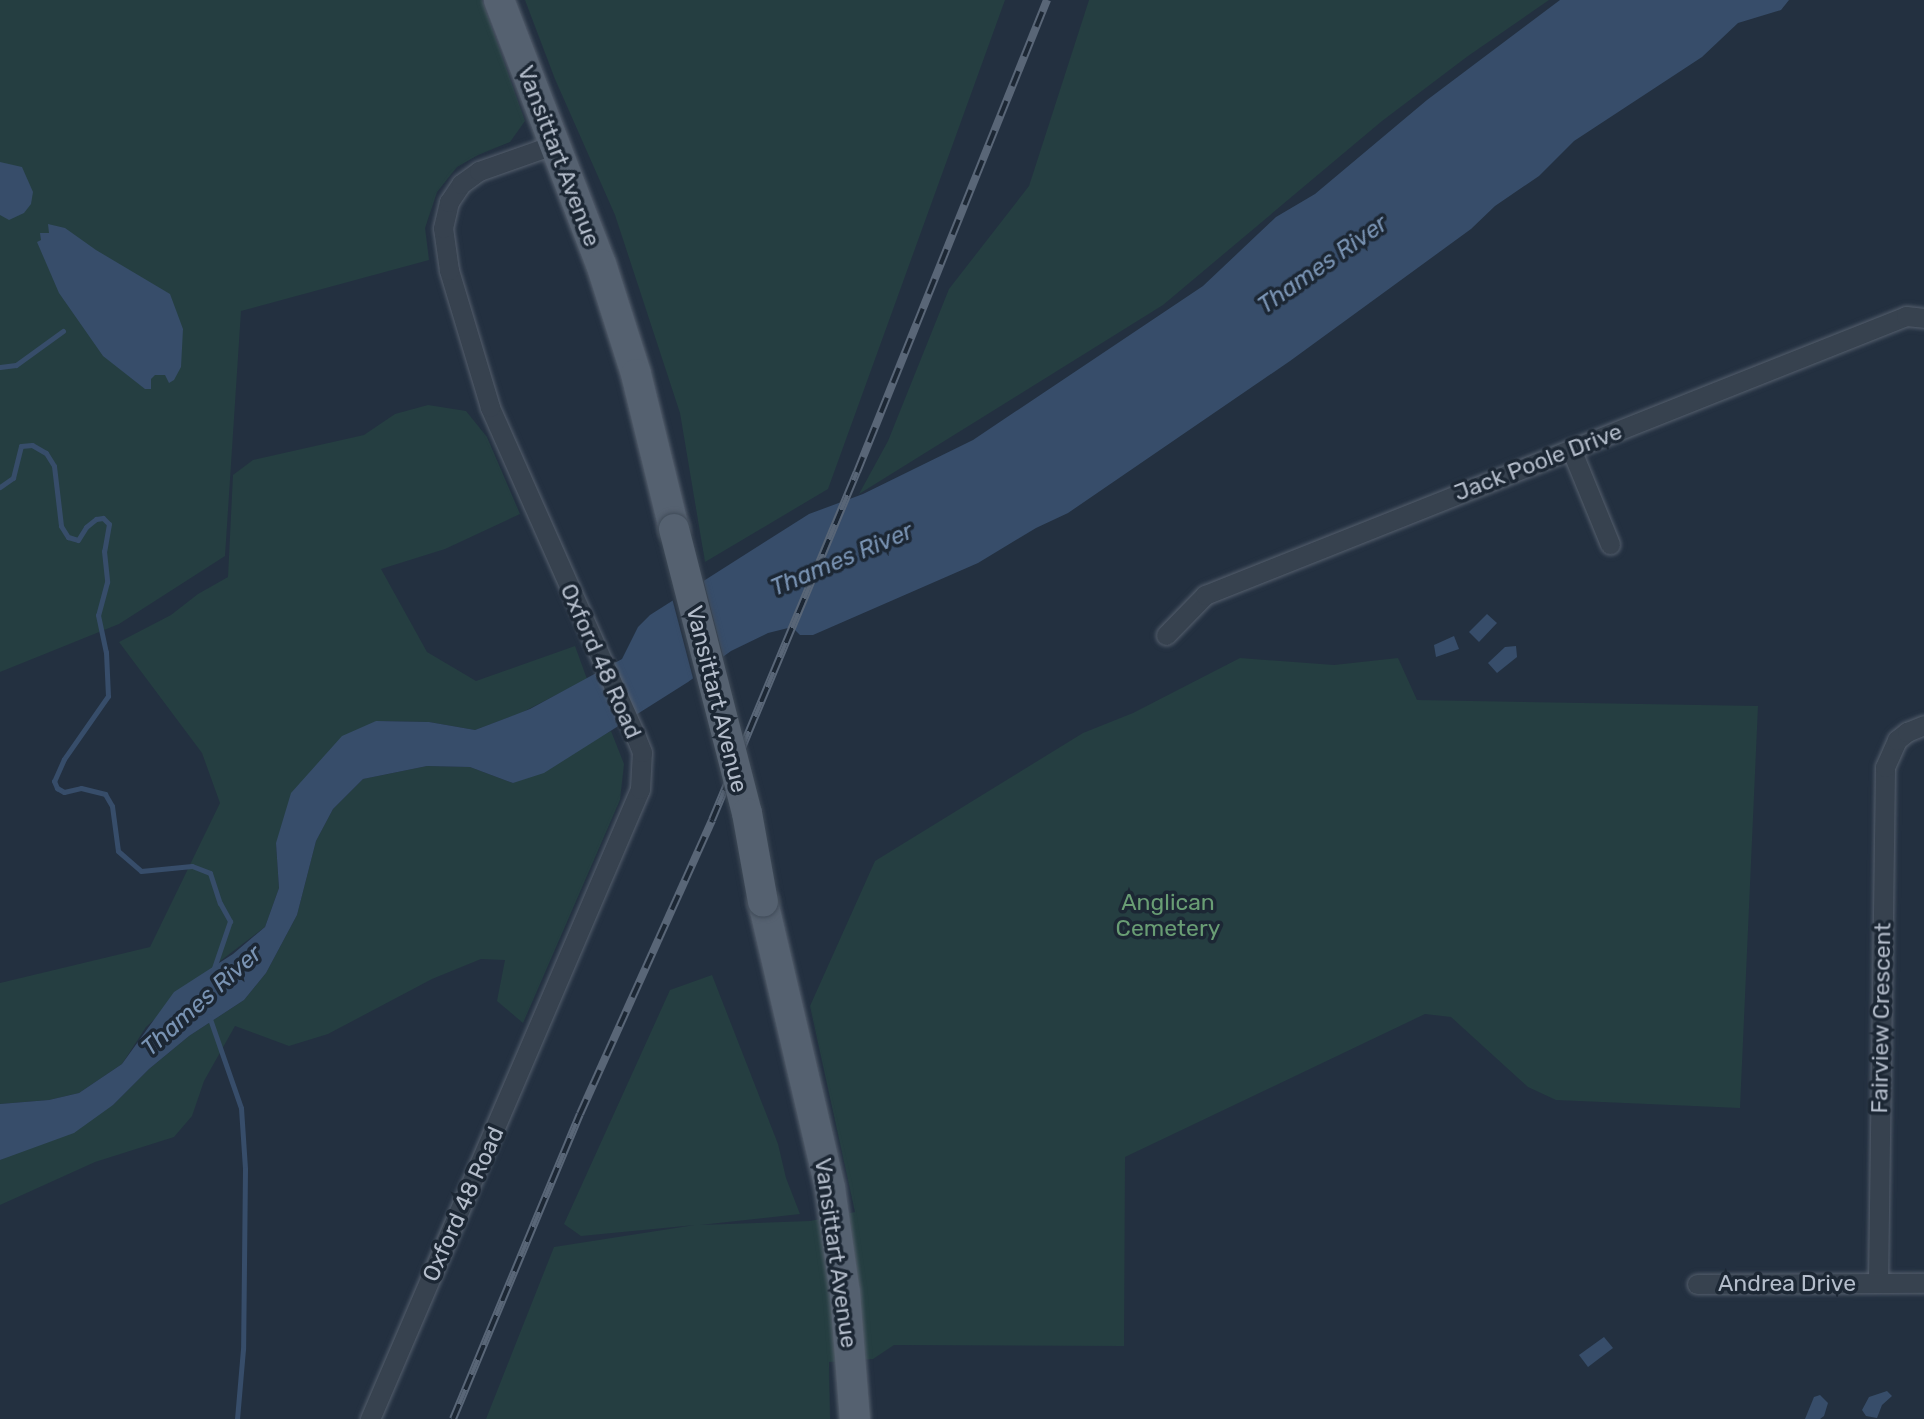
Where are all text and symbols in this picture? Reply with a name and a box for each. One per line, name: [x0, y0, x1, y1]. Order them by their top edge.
street label: Vansittart Avenue: [512, 61, 606, 251]
water label: Thames River: [1253, 210, 1393, 320]
street label: Jack Poole Drive: [1450, 417, 1626, 507]
water label: Thames River: [766, 517, 918, 603]
street label: Oxford 48 Road: [555, 579, 647, 743]
street label: Vansittart Avenue: [680, 602, 754, 796]
park label: Anglican Cemetery: [1116, 888, 1220, 942]
street label: Fairview Crescent: [1866, 922, 1896, 1114]
water label: Thames River: [136, 939, 268, 1063]
street label: Oxford 48 Road: [417, 1122, 509, 1286]
street label: Vansittart Avenue: [809, 1156, 863, 1350]
street label: Andrea Drive: [1718, 1269, 1856, 1297]

